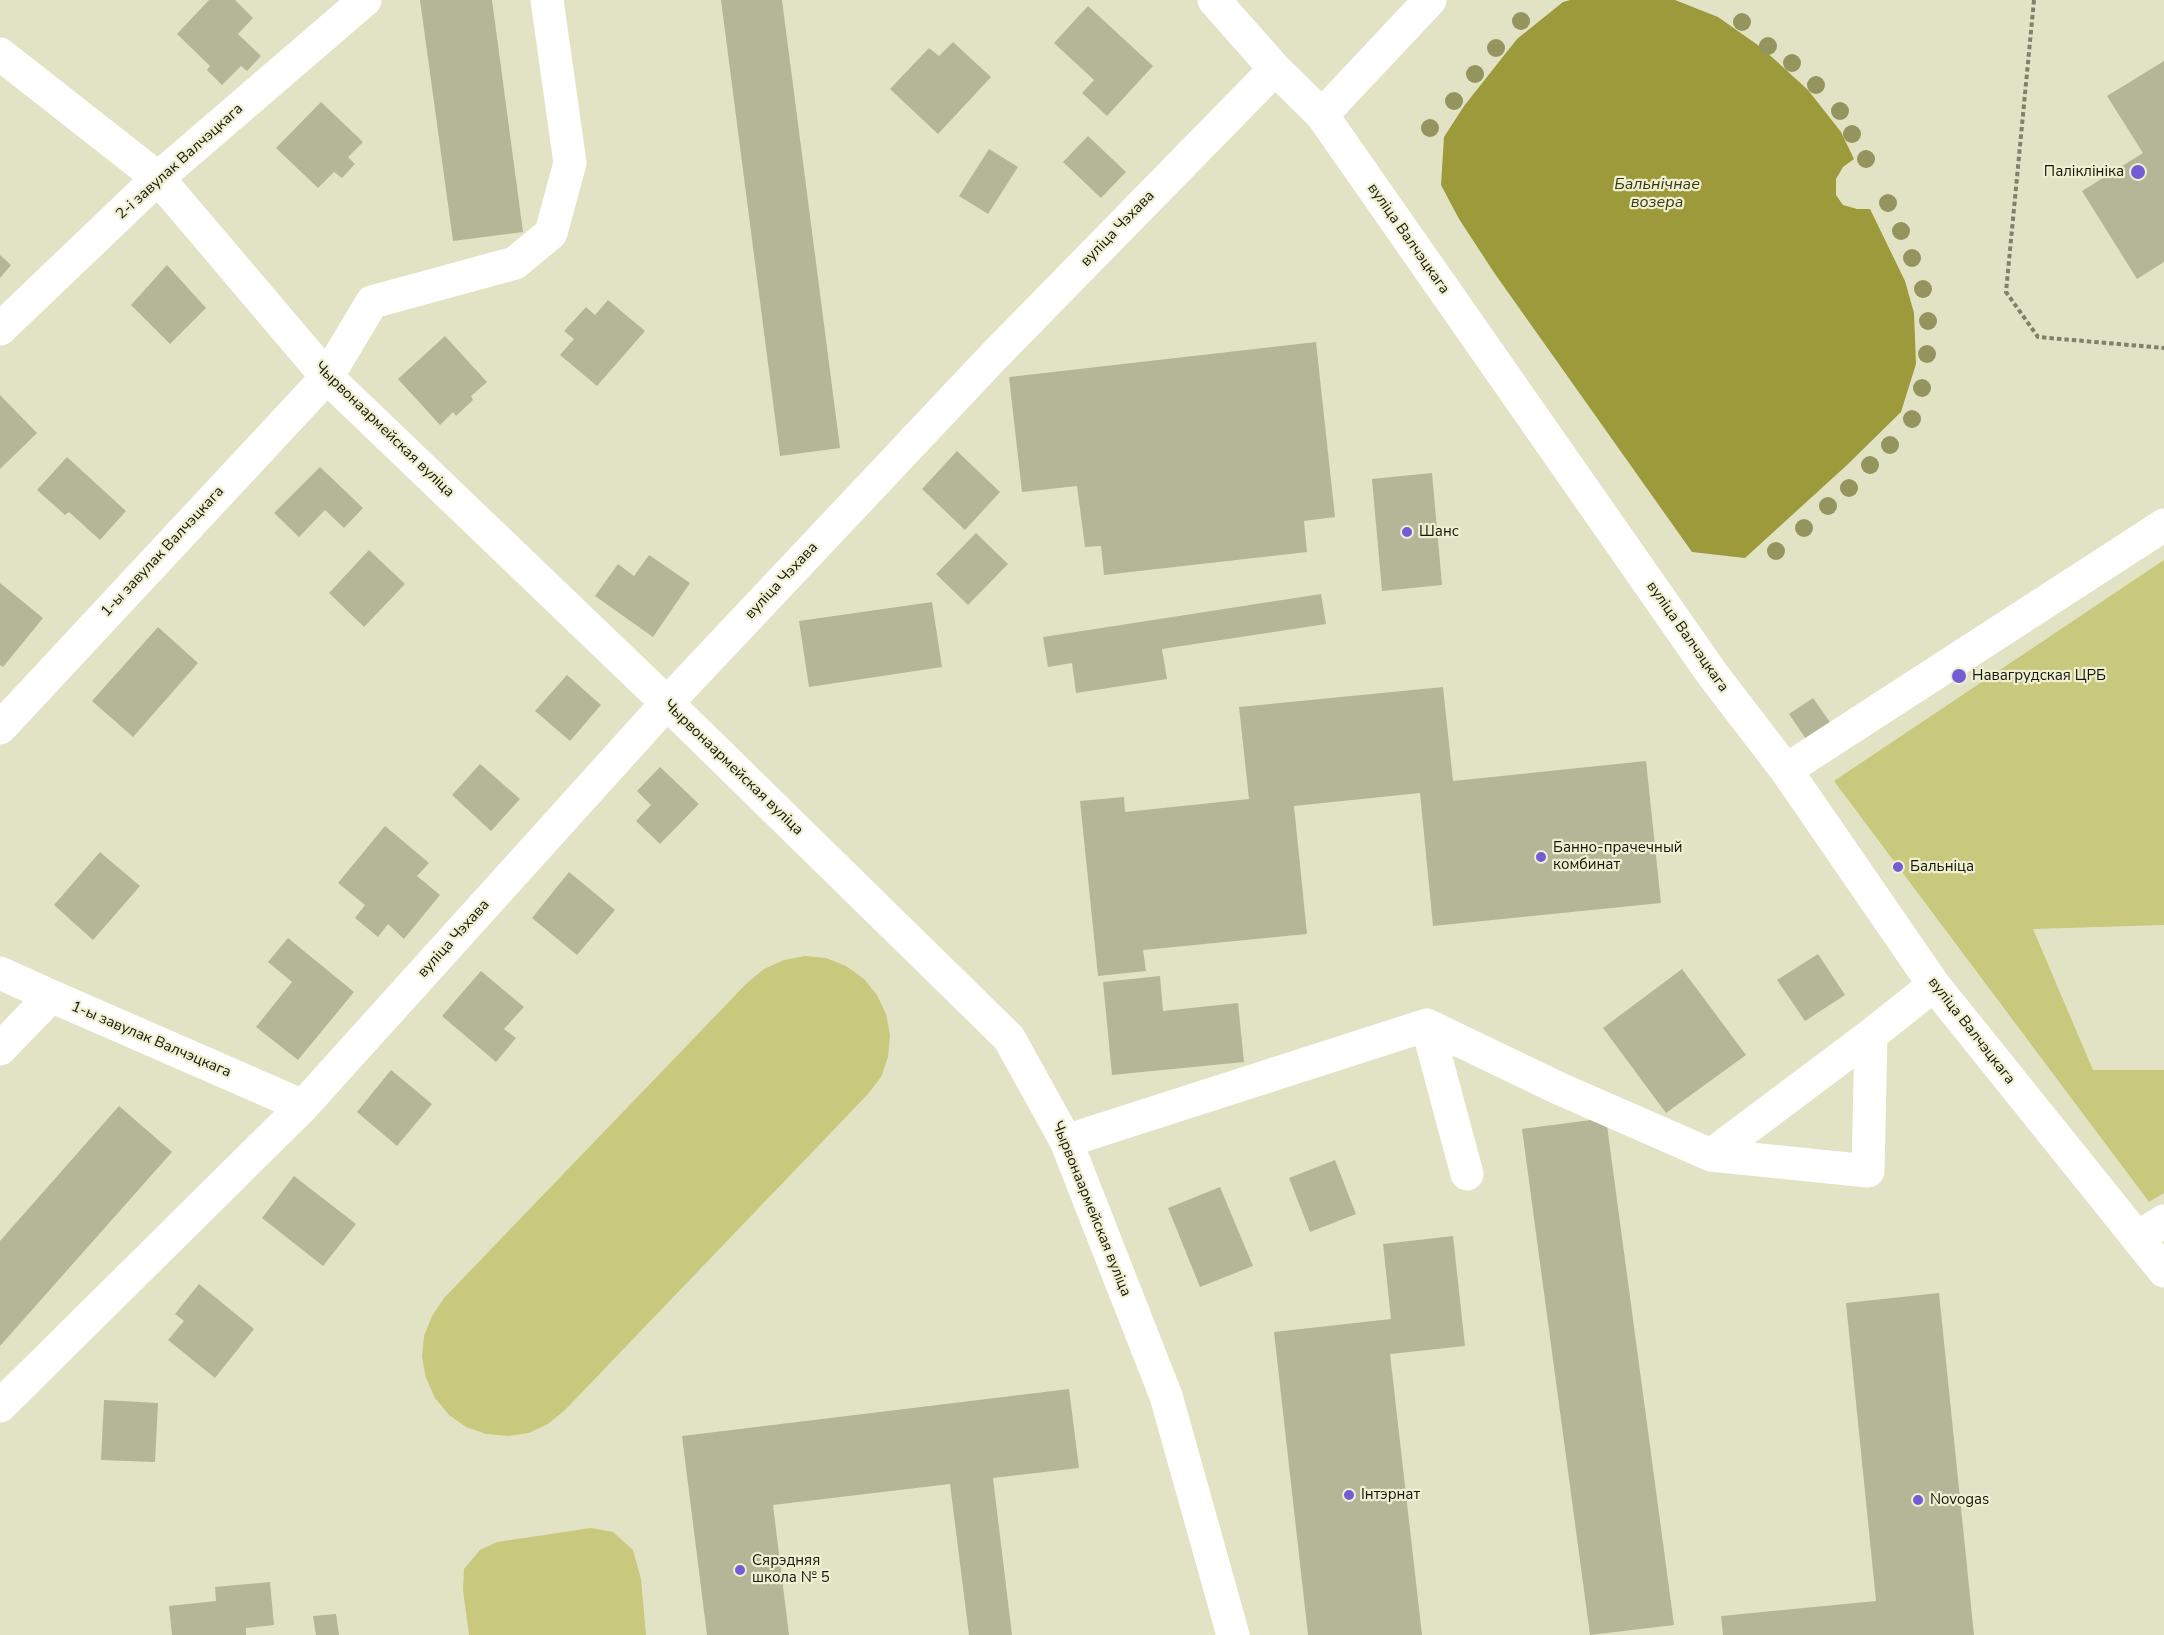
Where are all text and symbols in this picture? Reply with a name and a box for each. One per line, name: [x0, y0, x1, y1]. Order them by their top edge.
street label: 2-і завулак Валчэцкага: [113, 100, 247, 224]
place label: Паліклініка: [2044, 163, 2124, 181]
marker: Паліклініка: [2129, 163, 2147, 181]
water label: Бальнічнае возера: [1614, 175, 1700, 213]
street label: вуліца Валчэцкага: [1363, 180, 1453, 298]
street label: вуліца Чэхава: [1077, 187, 1159, 271]
street label: Чырвонаармейская вуліца: [310, 358, 458, 502]
street label: 1-ы завулак Валчэцкага: [98, 483, 228, 621]
place label: Шанс: [1419, 523, 1459, 541]
marker: Шанс: [1400, 525, 1414, 539]
street label: вуліца Чэхава: [742, 539, 822, 623]
street label: вуліца Валчэцкага: [1642, 578, 1732, 696]
marker: Навагрудская ЦРБ: [1950, 667, 1968, 685]
place label: Навагрудская ЦРБ: [1972, 667, 2106, 685]
street label: Чырвонаармейская вуліца: [659, 696, 807, 840]
place label: Банно-прачечный комбинат: [1553, 839, 1683, 874]
marker: Банно-прачечный комбинат: [1534, 850, 1548, 864]
place label: Бальніца: [1910, 858, 1974, 876]
marker: Бальніца: [1891, 860, 1905, 874]
street label: вуліца Чэхава: [414, 896, 494, 982]
street label: вуліца Валчэцкага: [1924, 974, 2018, 1088]
street label: 1-ы завулак Валчэцкага: [68, 998, 234, 1082]
street label: Чырвонаармейская вуліца: [1048, 1119, 1134, 1299]
place label: Інтэрнат: [1361, 1486, 1420, 1504]
marker: Інтэрнат: [1342, 1488, 1356, 1502]
place label: Novogas: [1930, 1491, 1989, 1509]
marker: Novogas: [1911, 1493, 1925, 1507]
place label: Сярэдняя школа № 5: [752, 1552, 830, 1587]
marker: Сярэдняя школа № 5: [733, 1563, 747, 1577]

